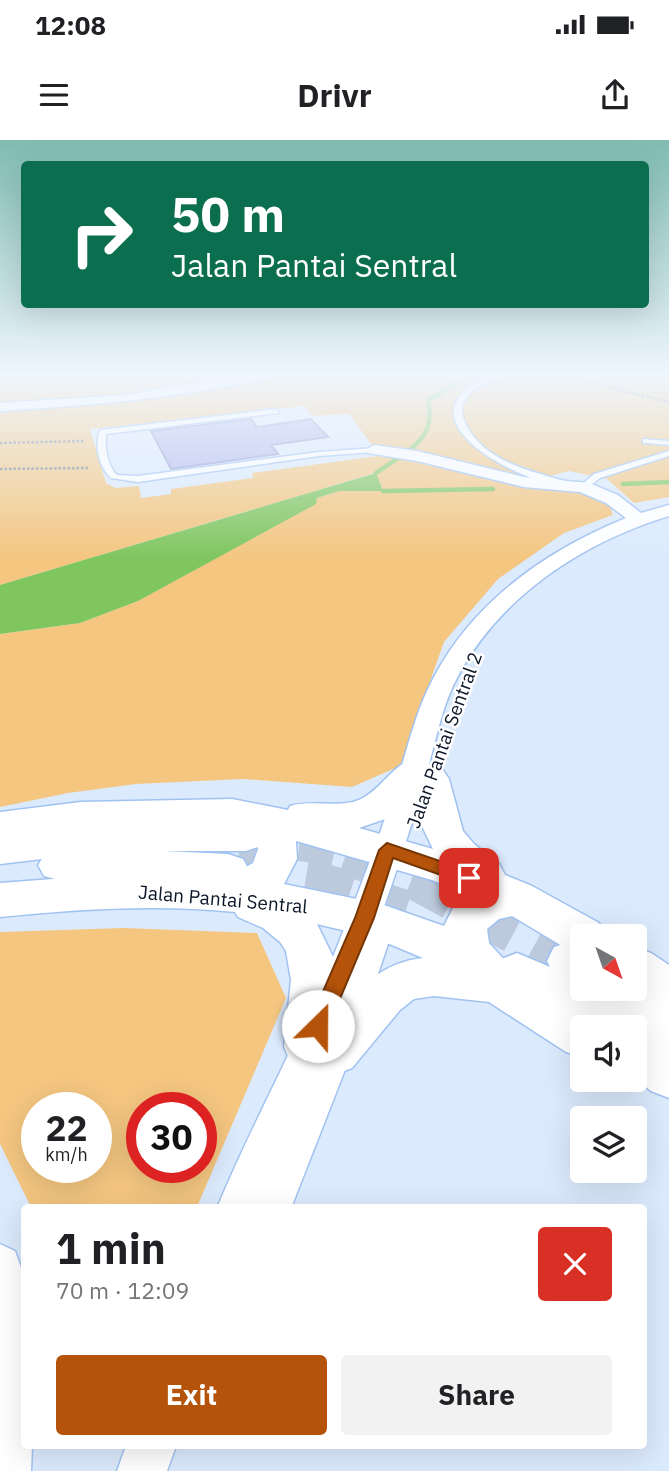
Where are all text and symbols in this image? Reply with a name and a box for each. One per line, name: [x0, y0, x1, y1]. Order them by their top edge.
text: 12:08: [35, 8, 106, 42]
text: Drivr: [297, 74, 372, 116]
icon: menu: [35, 76, 73, 114]
icon: share: [596, 76, 634, 114]
text: 50 m: [171, 182, 285, 245]
icon: right: [56, 189, 147, 280]
text: Jalan Pantai Sentral: [171, 244, 457, 286]
street label: Jalan Pantai Sentral 2: [401, 649, 487, 831]
pin: [439, 848, 499, 908]
icon: arrive: [450, 859, 488, 897]
street label: Jalan Pantai Sentral: [137, 880, 309, 918]
north arrow: [570, 924, 648, 1001]
map controls: [570, 924, 647, 1183]
position arrow: [281, 989, 355, 1063]
button: sound: [570, 1015, 647, 1092]
speed limit sign: 30: [126, 1092, 217, 1183]
text: 22: [45, 1105, 88, 1151]
button: layers: [570, 1106, 647, 1183]
text: km/h: [45, 1143, 88, 1166]
text: 1 min: [56, 1221, 166, 1276]
button: close: [538, 1227, 612, 1301]
text: 70 m · 12:09: [56, 1275, 189, 1305]
button: Exit: [56, 1355, 327, 1435]
button: Share: [341, 1355, 612, 1435]

